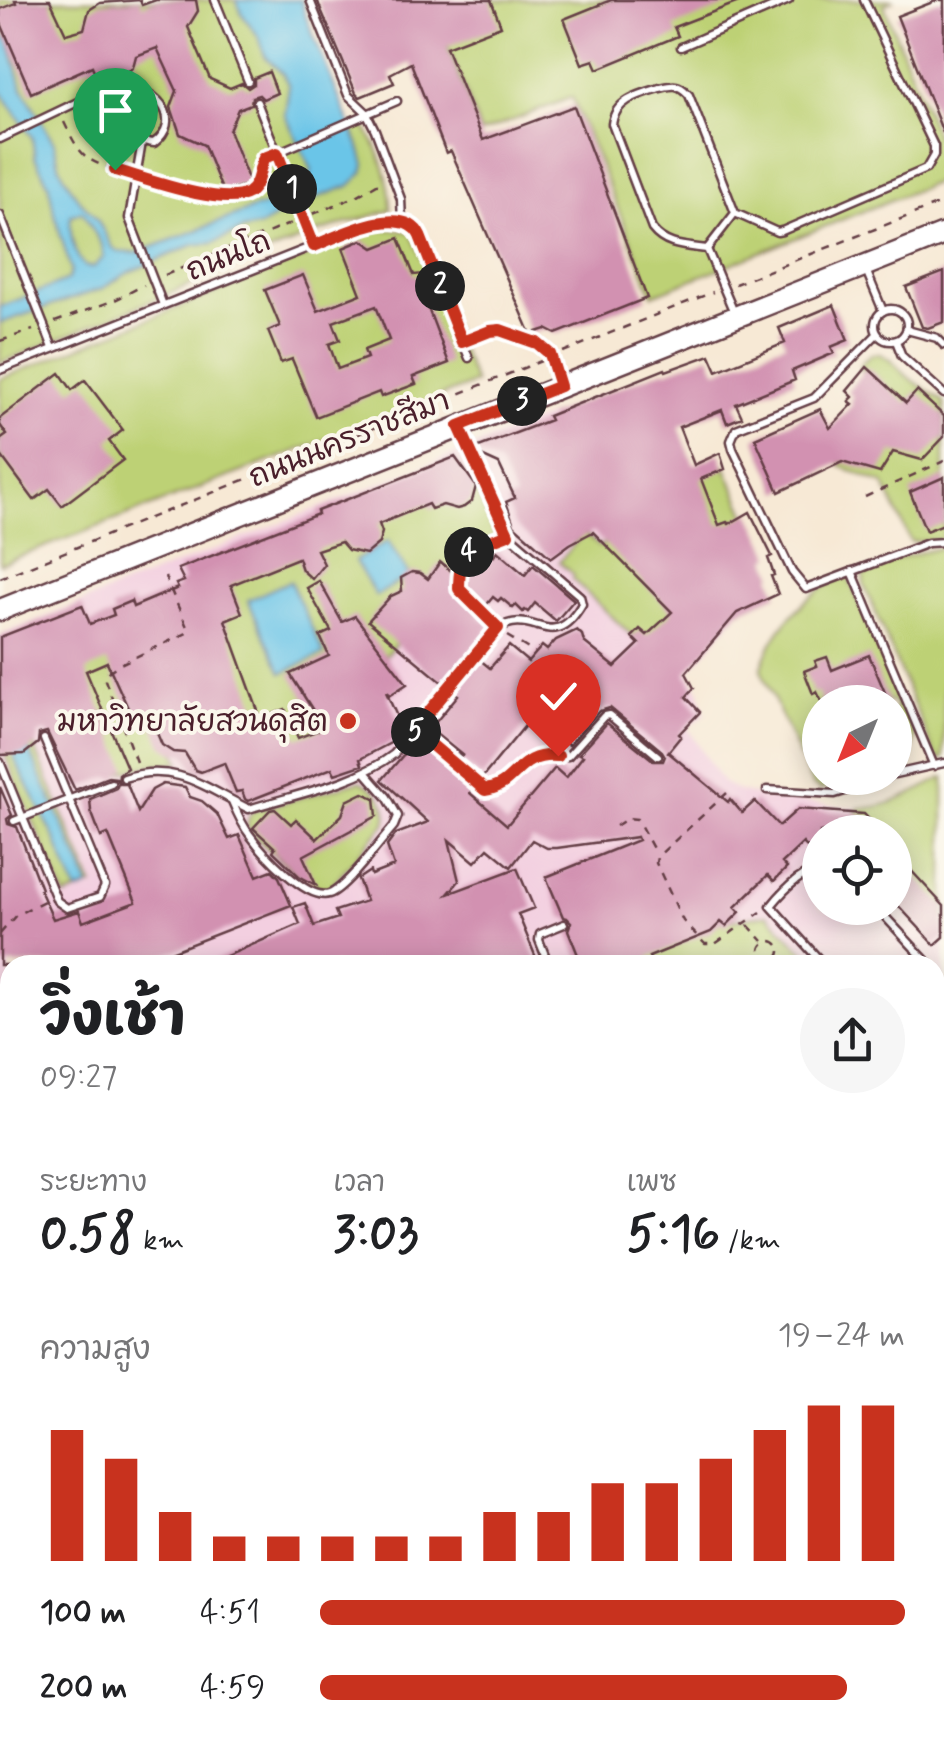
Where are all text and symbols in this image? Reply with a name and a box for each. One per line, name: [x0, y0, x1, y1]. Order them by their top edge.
pin: [73, 68, 158, 171]
icon: arrive: [88, 83, 143, 138]
pin: 1: [267, 164, 317, 214]
text: 1: [286, 170, 298, 207]
street label: ถนนโถ: [180, 220, 277, 291]
pin: 2: [415, 261, 465, 311]
text: 2: [433, 267, 447, 304]
pin: 3: [497, 376, 547, 426]
street label: ถนนนครราชสีมา: [243, 380, 456, 497]
text: 3: [516, 382, 528, 419]
pin: 4: [444, 527, 494, 577]
text: 4: [461, 533, 477, 570]
pin: [516, 654, 601, 757]
icon: check: [531, 669, 586, 724]
north arrow: [802, 685, 912, 795]
map controls: [802, 685, 912, 925]
place label: มหาวิทยาลัยสวนดุสิต: [57, 703, 328, 743]
pin: 5: [391, 707, 441, 757]
marker: มหาวิทยาลัยสวนดุสิต: [337, 710, 359, 732]
text: 5: [408, 713, 424, 750]
button: locate: [802, 815, 912, 925]
text: วิ่งเช้า: [40, 983, 185, 1055]
button: share: [800, 988, 905, 1093]
text: 09:27: [40, 1057, 117, 1099]
text: ระยะทาง: [40, 1165, 147, 1202]
text: เวลา: [333, 1165, 385, 1202]
text: เพซ: [627, 1165, 677, 1202]
text: 0.58: [40, 1202, 136, 1268]
text: 3:03: [333, 1202, 418, 1268]
text: 5:16: [627, 1202, 720, 1268]
text: km: [136, 1223, 184, 1260]
text: /km: [720, 1223, 781, 1260]
text: 19–24 m: [778, 1315, 905, 1357]
text: ความสูง: [40, 1329, 151, 1371]
text: 100 m: [40, 1592, 126, 1634]
text: 4:51: [200, 1592, 260, 1634]
text: 200 m: [40, 1667, 127, 1709]
text: 4:59: [200, 1667, 265, 1709]

